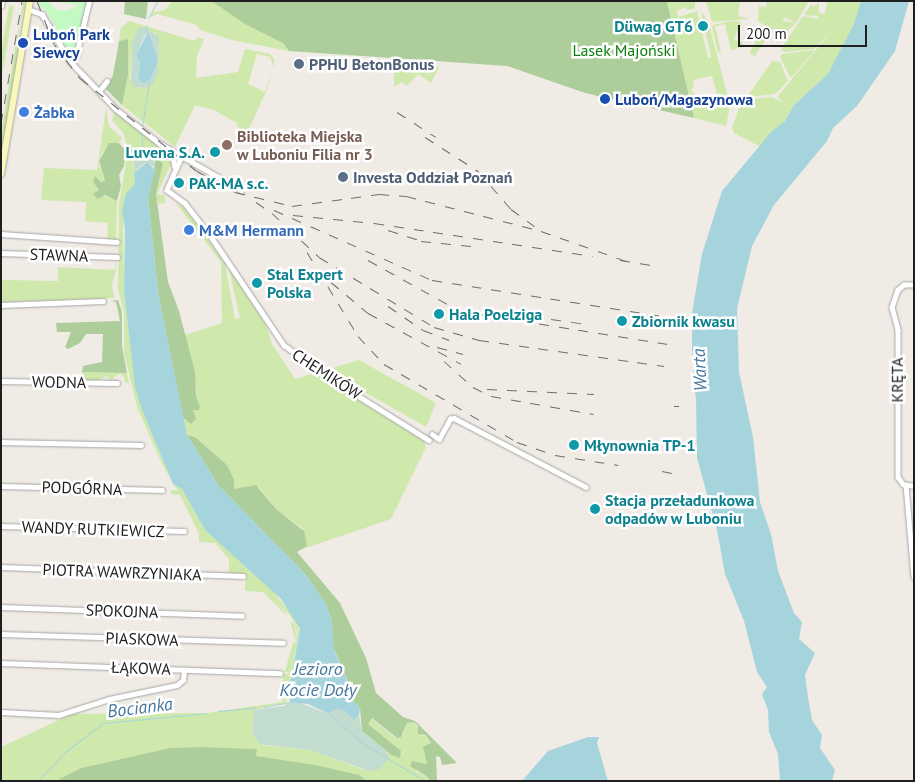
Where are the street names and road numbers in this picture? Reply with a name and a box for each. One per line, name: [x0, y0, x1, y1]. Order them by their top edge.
street label: STAWNA: [29, 244, 89, 266]
street label: CHEMIKÓW: [289, 345, 365, 403]
street label: KRĘTA: [887, 357, 907, 403]
street label: WODNA: [32, 372, 86, 392]
street label: PODGÓRNA: [41, 477, 123, 499]
street label: WANDY RUTKIEWICZ: [21, 517, 165, 541]
street label: PIOTRA WAWRZYNIAKA: [42, 560, 202, 584]
street label: SPOKOJNA: [85, 600, 159, 622]
street label: PIASKOWA: [105, 628, 179, 650]
street label: ŁĄKOWA: [111, 657, 171, 679]

